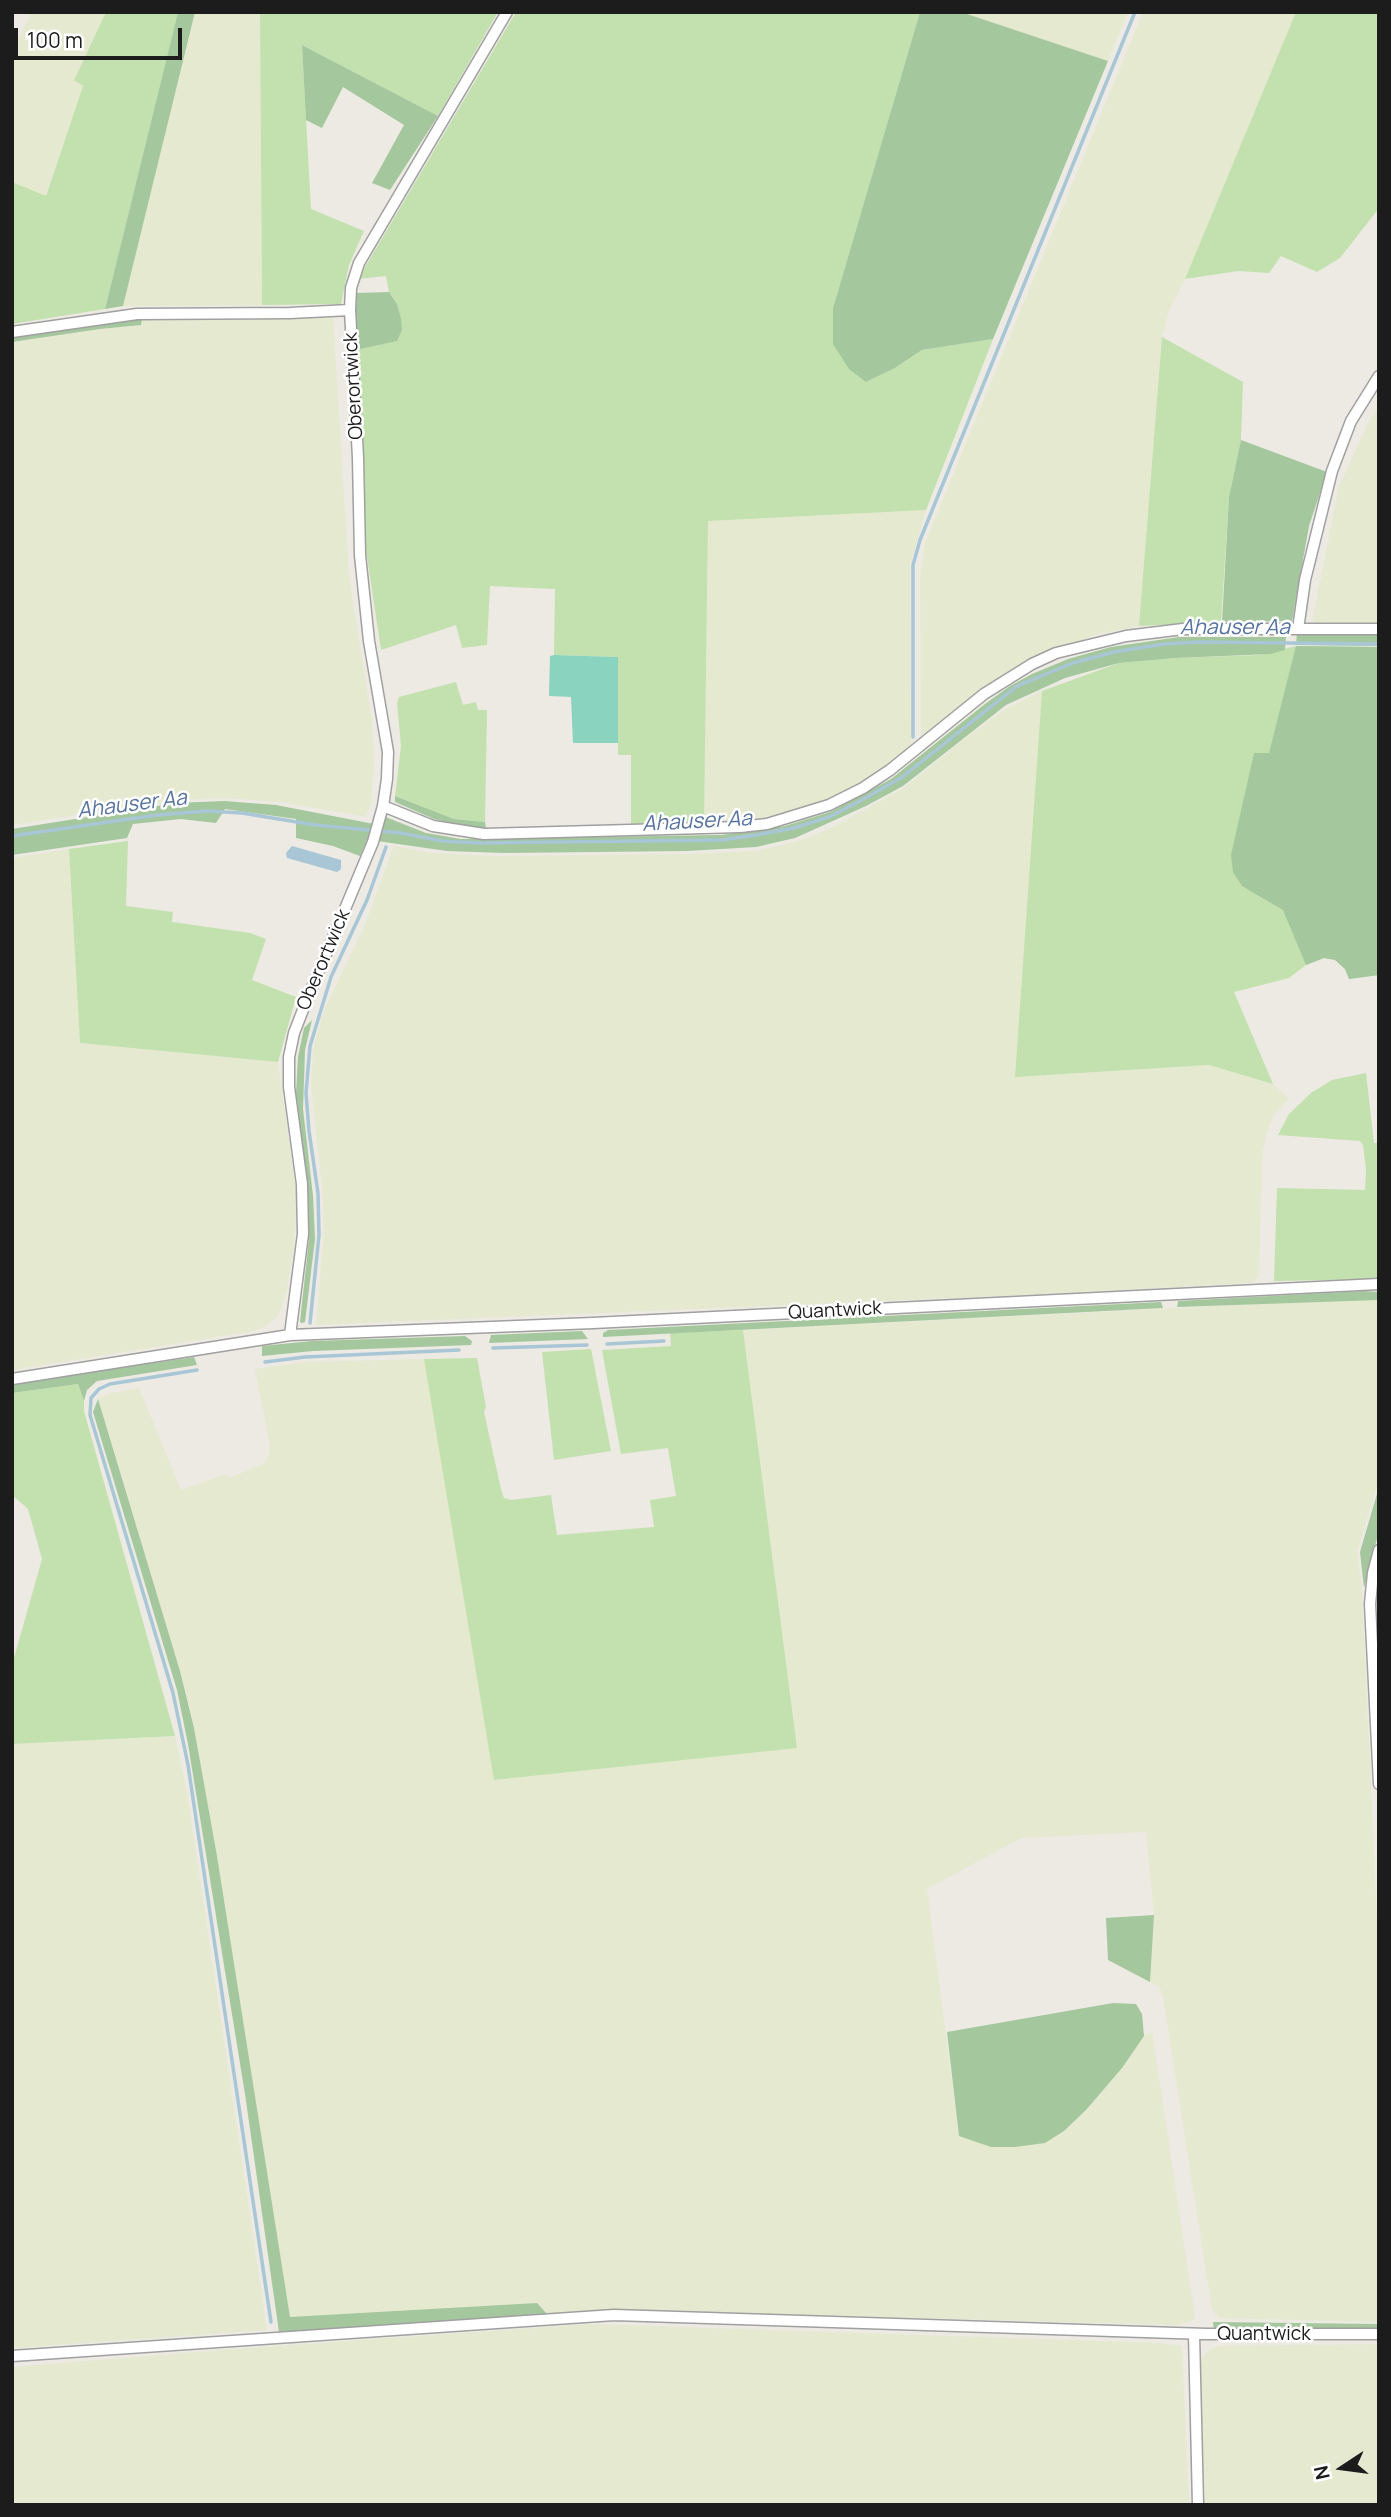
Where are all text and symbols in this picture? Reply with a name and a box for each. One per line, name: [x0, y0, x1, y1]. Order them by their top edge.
scale bar: [18, 14, 186, 58]
text: 100 m: [27, 26, 83, 54]
street label: Oberortwick: [340, 332, 368, 440]
water label: Ahauser Aa: [1180, 615, 1290, 641]
water label: Ahauser Aa: [76, 786, 188, 824]
water label: Ahauser Aa: [641, 807, 753, 837]
street label: Oberortwick: [293, 906, 355, 1014]
street label: Quantwick: [788, 1297, 882, 1325]
street label: Quantwick: [1217, 2324, 1311, 2346]
north arrow: [1307, 2433, 1377, 2503]
text: N: [1307, 2463, 1336, 2482]

